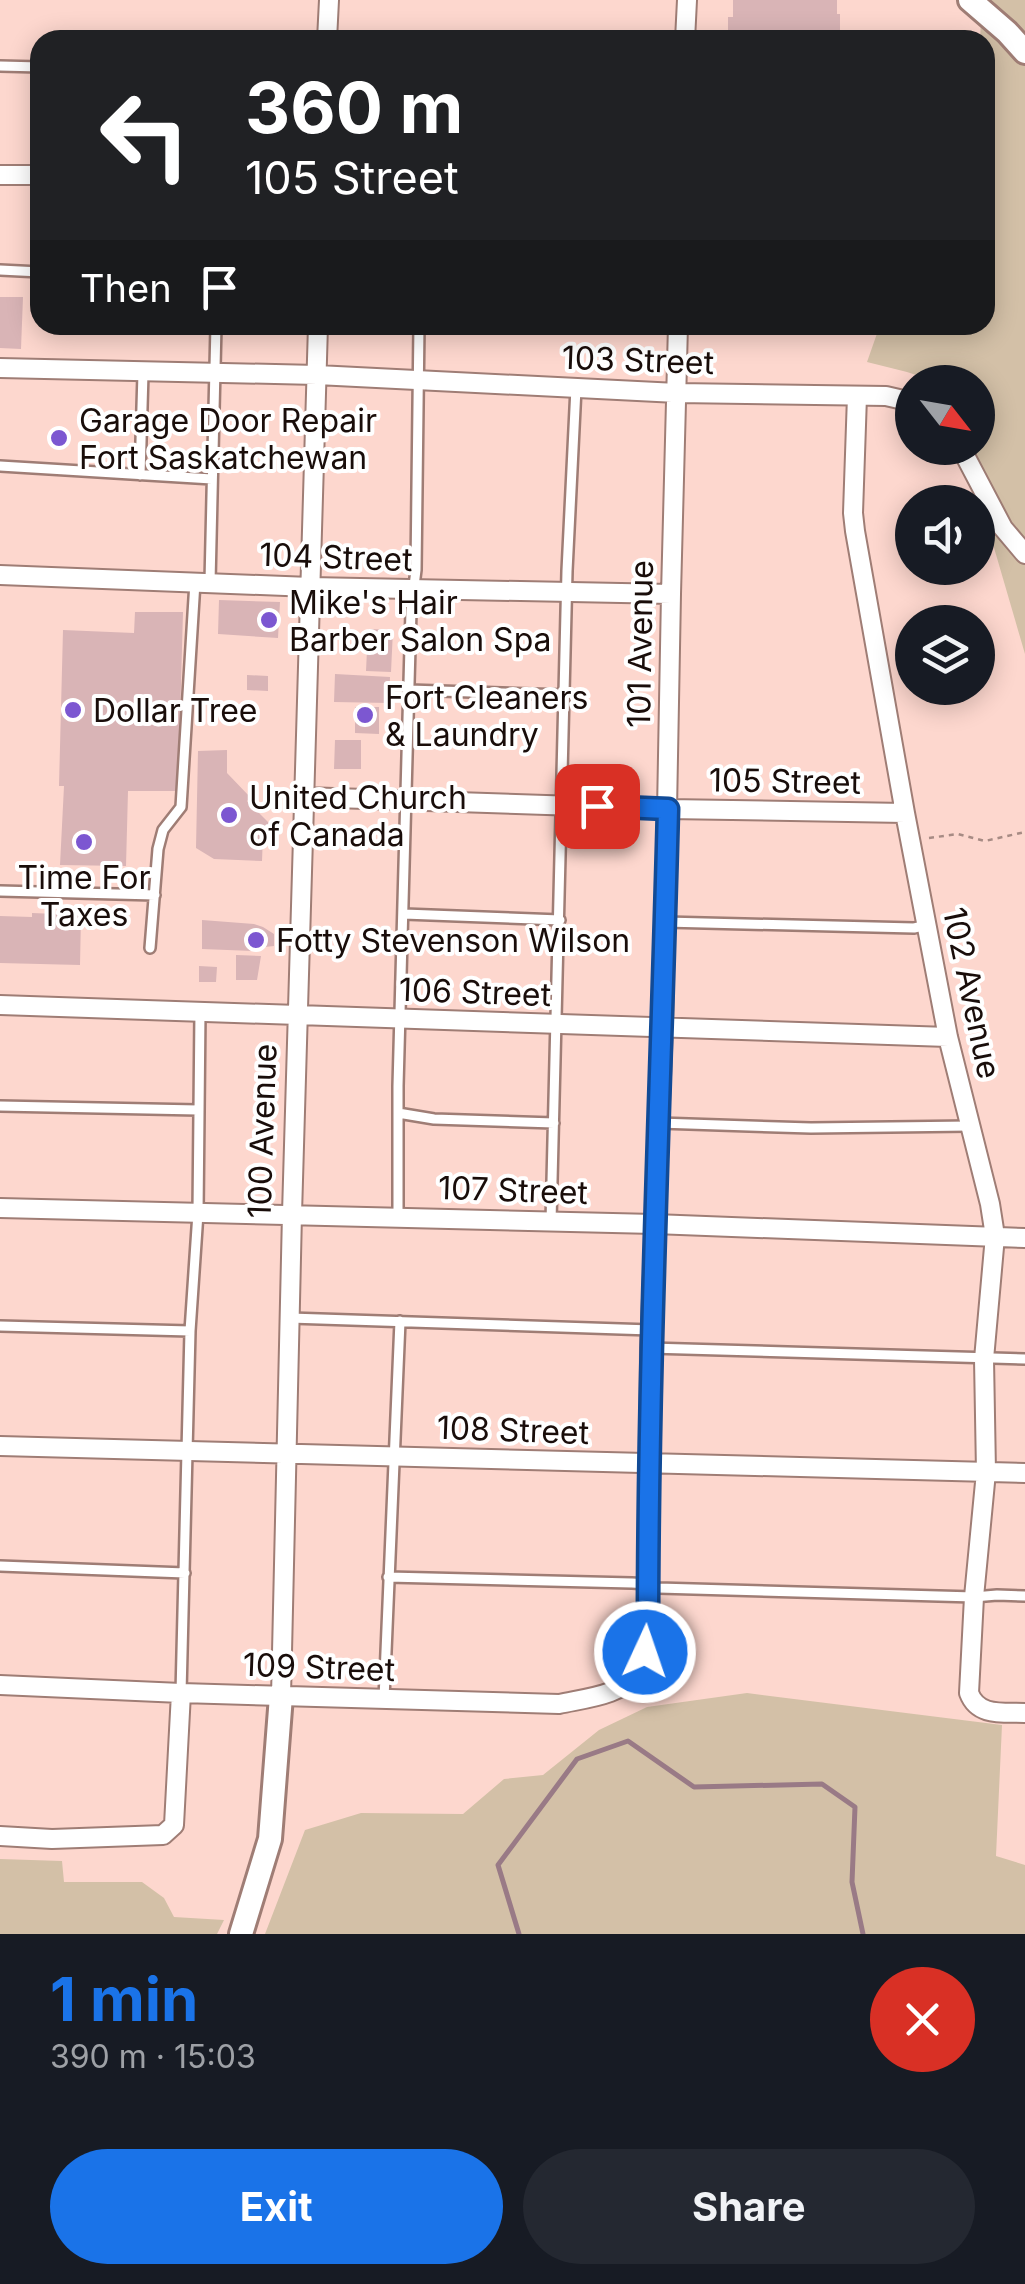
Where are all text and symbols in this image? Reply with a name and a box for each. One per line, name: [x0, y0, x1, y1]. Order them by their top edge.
text: 360 m: [245, 65, 463, 150]
icon: left: [80, 70, 210, 200]
text: 105 Street: [245, 150, 459, 205]
icon: arrive: [192, 260, 247, 315]
text: Then: [80, 265, 172, 311]
street label: 103 Street: [561, 338, 715, 382]
north arrow: [895, 365, 995, 465]
map controls: [895, 365, 995, 705]
place label: Garage Door Repair Fort Saskatchewan: [79, 401, 377, 477]
marker: Garage Door Repair Fort Saskatchewan: [48, 427, 70, 449]
button: sound: [895, 485, 995, 585]
street label: 104 Street: [259, 535, 413, 579]
street label: 101 Avenue: [619, 560, 661, 728]
place label: Mike's Hair Barber Salon Spa: [289, 583, 552, 659]
button: layers: [895, 605, 995, 705]
marker: Mike's Hair Barber Salon Spa: [258, 609, 280, 631]
place label: Fort Cleaners & Laundry: [385, 678, 588, 754]
place label: Dollar Tree: [93, 691, 257, 730]
marker: Dollar Tree: [62, 699, 84, 721]
marker: Fort Cleaners & Laundry: [354, 704, 376, 726]
street label: 105 Street: [709, 760, 861, 802]
pin: [555, 764, 640, 849]
place label: United Church of Canada: [249, 778, 467, 854]
icon: arrive: [570, 779, 625, 834]
marker: United Church of Canada: [218, 804, 240, 826]
marker: Time For Taxes: [73, 831, 95, 853]
place label: Time For Taxes: [18, 858, 150, 934]
street label: 102 Avenue: [935, 904, 1009, 1082]
place label: Fotty Stevenson Wilson: [276, 921, 630, 960]
marker: Fotty Stevenson Wilson: [245, 929, 267, 951]
street label: 106 Street: [398, 970, 552, 1014]
street label: 100 Avenue: [239, 1043, 285, 1219]
street label: 107 Street: [437, 1168, 589, 1212]
street label: 108 Street: [436, 1408, 590, 1452]
position arrow: [593, 1600, 697, 1704]
street label: 109 Street: [242, 1645, 396, 1689]
text: 1 min: [50, 1963, 198, 2035]
button: close: [870, 1967, 975, 2072]
text: 390 m · 15:03: [50, 2037, 256, 2076]
button: Exit: [50, 2149, 503, 2264]
button: Share: [523, 2149, 975, 2264]

